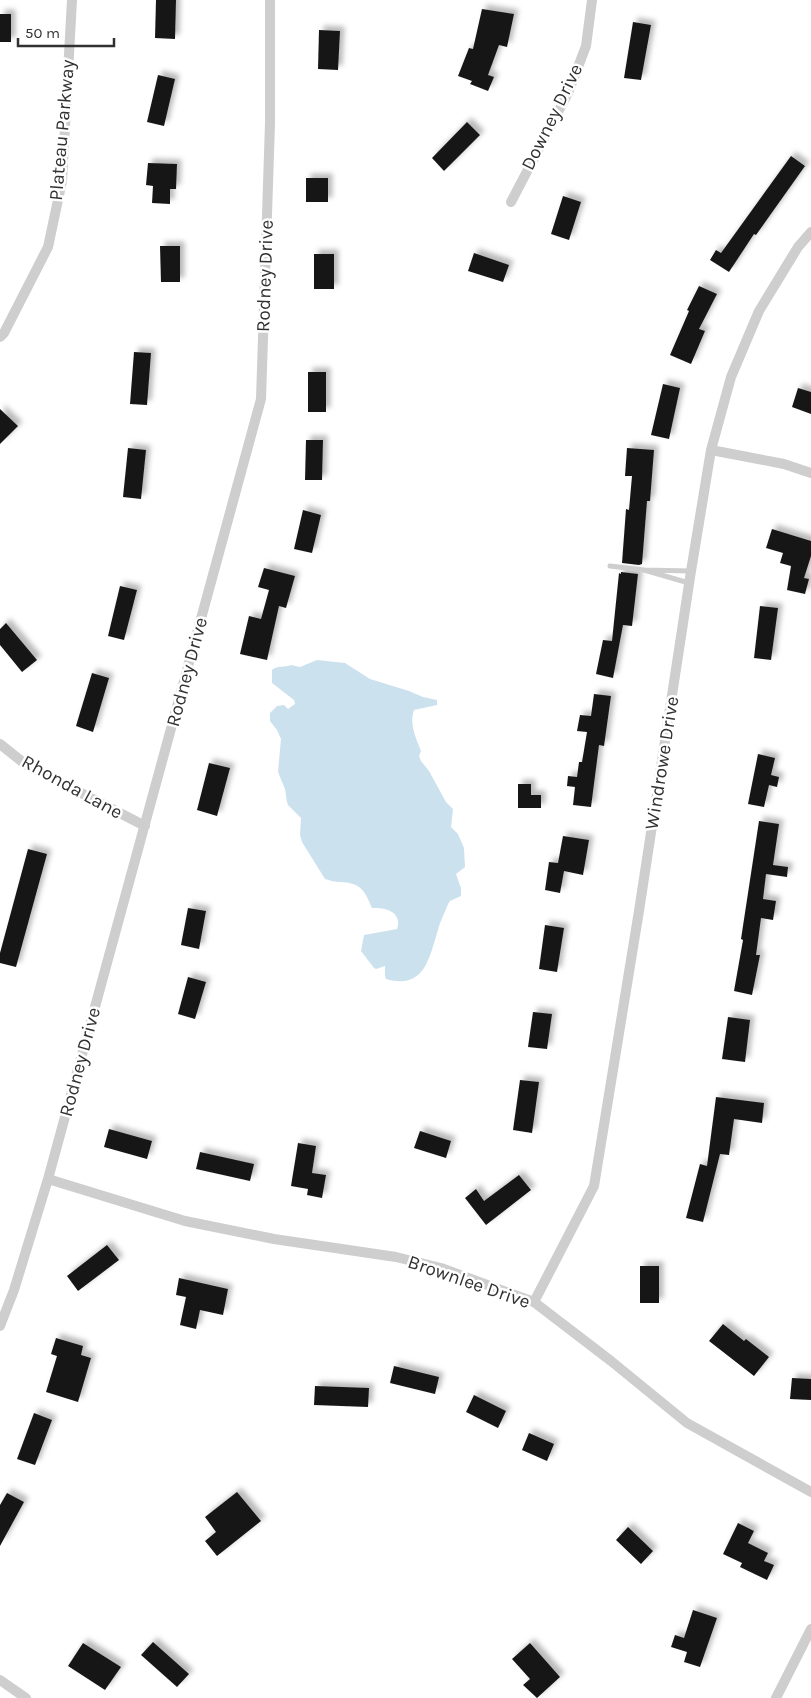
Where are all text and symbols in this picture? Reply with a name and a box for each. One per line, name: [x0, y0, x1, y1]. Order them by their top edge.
scale bar: [18, 15, 114, 47]
text: 50 m: [25, 24, 60, 42]
street label: Plateau Parkway: [45, 59, 79, 201]
street label: Downey Drive: [517, 60, 587, 174]
street label: Rodney Drive: [252, 220, 278, 332]
street label: Rodney Drive: [162, 615, 212, 729]
street label: Windrowe Drive: [641, 695, 683, 831]
street label: Rhonda Lane: [18, 750, 126, 824]
street label: Rodney Drive: [55, 1005, 105, 1119]
street label: Brownlee Drive: [405, 1251, 533, 1313]

